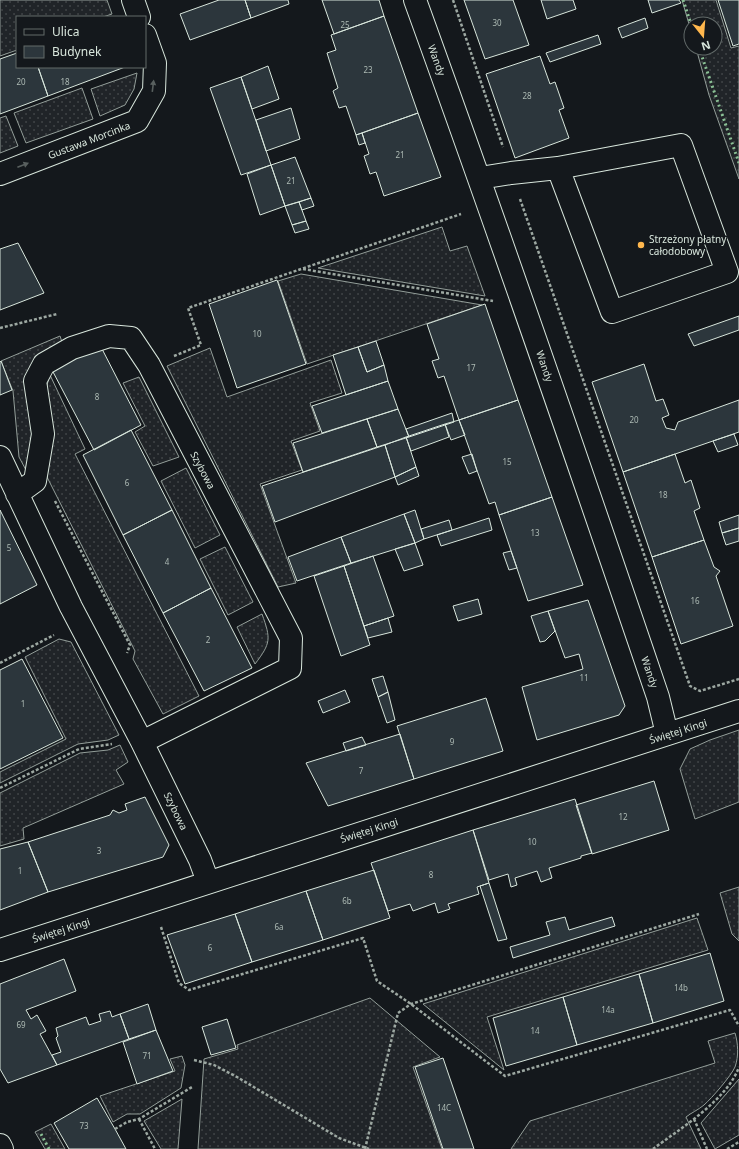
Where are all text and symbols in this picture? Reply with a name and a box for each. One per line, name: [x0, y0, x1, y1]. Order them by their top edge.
legend: [16, 16, 146, 68]
north arrow: [683, 16, 723, 56]
house number: 30: [492, 17, 502, 28]
house number: 25: [340, 19, 350, 30]
text: Ulica: [52, 23, 79, 40]
text: N: [700, 38, 713, 55]
text: Budynek: [52, 43, 102, 60]
street label: Wandy: [425, 43, 449, 78]
house number: 23: [363, 64, 373, 75]
house number: 20: [16, 76, 26, 87]
house number: 18: [60, 76, 70, 87]
one-way arrow: [150, 80, 157, 92]
house number: 28: [522, 90, 532, 101]
street label: Gustawa Morcinka: [46, 118, 132, 162]
house number: 21: [395, 149, 405, 160]
one-way arrow: [17, 162, 29, 168]
house number: 21: [286, 175, 296, 186]
place label: Strzeżony płatny całodobowy: [649, 232, 727, 258]
marker: Strzeżony płatny całodobowy: [636, 240, 646, 250]
house number: 10: [252, 328, 262, 339]
street label: Wandy: [533, 349, 557, 384]
house number: 17: [466, 362, 476, 373]
house number: 8: [95, 391, 100, 402]
house number: 20: [629, 414, 639, 425]
street label: Szybowa: [187, 449, 219, 491]
house number: 15: [502, 456, 512, 467]
house number: 6: [125, 477, 130, 488]
house number: 18: [658, 489, 668, 500]
house number: 13: [530, 527, 540, 538]
house number: 5: [7, 542, 12, 553]
house number: 4: [165, 556, 170, 567]
house number: 16: [690, 595, 700, 606]
house number: 2: [206, 634, 211, 645]
street label: Wandy: [638, 655, 662, 690]
house number: 11: [579, 672, 589, 683]
house number: 1: [21, 698, 25, 709]
street label: Świętej Kingi: [647, 715, 709, 747]
house number: 9: [450, 736, 455, 747]
house number: 7: [359, 765, 364, 776]
street label: Szybowa: [161, 790, 191, 832]
house number: 12: [618, 811, 628, 822]
street label: Świętej Kingi: [338, 814, 400, 846]
house number: 10: [527, 836, 537, 847]
house number: 3: [97, 845, 102, 856]
house number: 1: [18, 865, 22, 876]
house number: 8: [429, 869, 434, 880]
house number: 6b: [342, 895, 352, 906]
street label: Świętej Kingi: [30, 914, 92, 946]
house number: 6a: [274, 921, 284, 932]
house number: 6: [208, 942, 213, 953]
house number: 14b: [674, 982, 688, 993]
house number: 14a: [601, 1004, 615, 1015]
house number: 69: [16, 1019, 26, 1030]
house number: 14: [530, 1025, 540, 1036]
house number: 71: [142, 1050, 152, 1061]
house number: 14C: [437, 1102, 451, 1113]
house number: 73: [79, 1120, 89, 1131]

